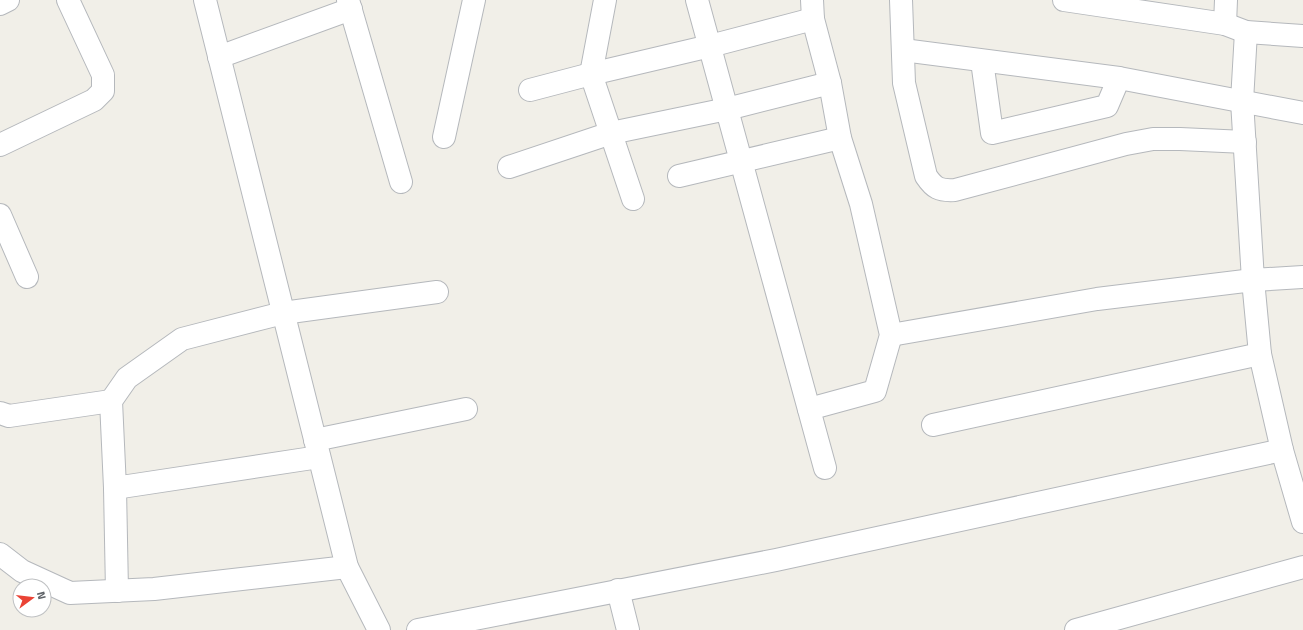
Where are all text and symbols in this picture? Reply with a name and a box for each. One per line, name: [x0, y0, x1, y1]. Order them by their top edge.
north arrow: [12, 578, 52, 618]
text: N: [33, 590, 50, 601]

